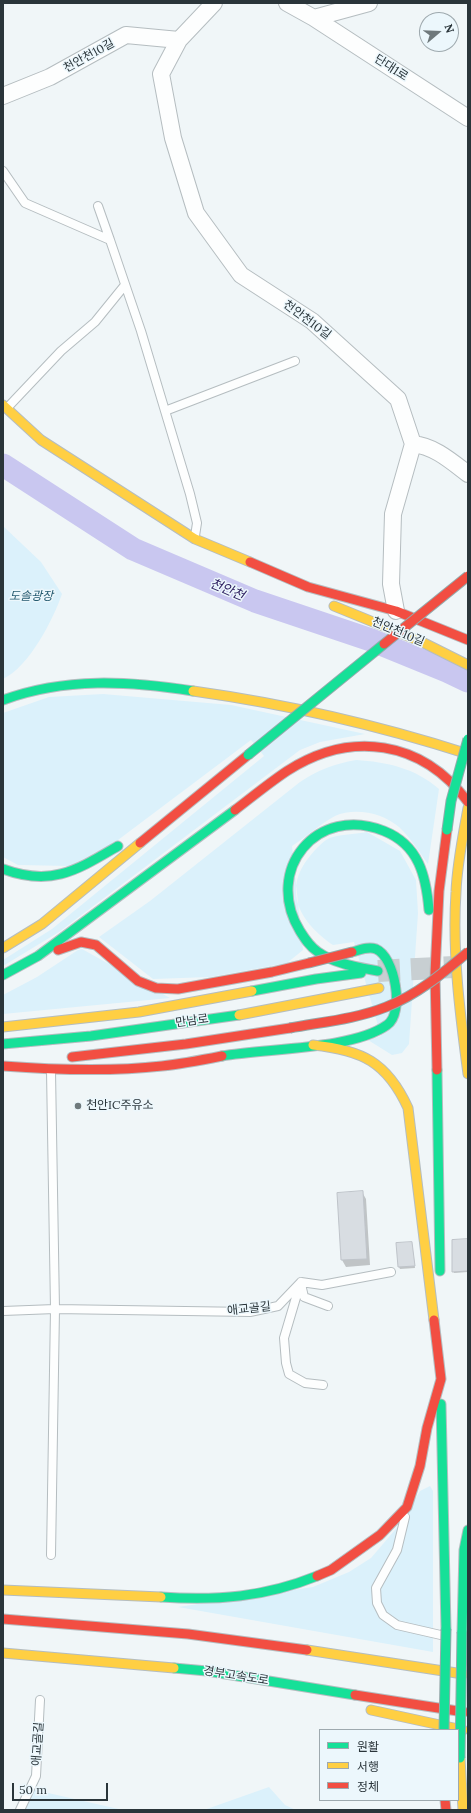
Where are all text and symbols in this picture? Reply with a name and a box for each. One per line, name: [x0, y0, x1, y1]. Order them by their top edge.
north arrow: [419, 12, 459, 52]
text: N: [441, 22, 457, 35]
street label: 천안천10길: [61, 36, 117, 76]
street label: 단대1로: [371, 52, 411, 84]
street label: 천안천10길: [280, 297, 334, 343]
water label: 천안천: [207, 576, 247, 604]
park label: 도솔광장: [9, 590, 53, 604]
street label: 천안천10길: [369, 614, 427, 650]
street label: 만남로: [175, 1012, 209, 1030]
place label: 천안IC주유소: [86, 1099, 153, 1113]
marker: 천안IC주유소: [73, 1101, 83, 1111]
street label: 애교골길: [226, 1300, 272, 1318]
street label: 경부고속도로: [202, 1664, 270, 1688]
street label: 애교골길: [29, 1721, 47, 1767]
legend: [319, 1729, 459, 1801]
text: 원활: [357, 1739, 379, 1754]
text: 서행: [357, 1759, 379, 1774]
scale bar: [14, 1775, 110, 1801]
text: 정체: [357, 1779, 379, 1794]
text: 50 m: [19, 1782, 47, 1797]

